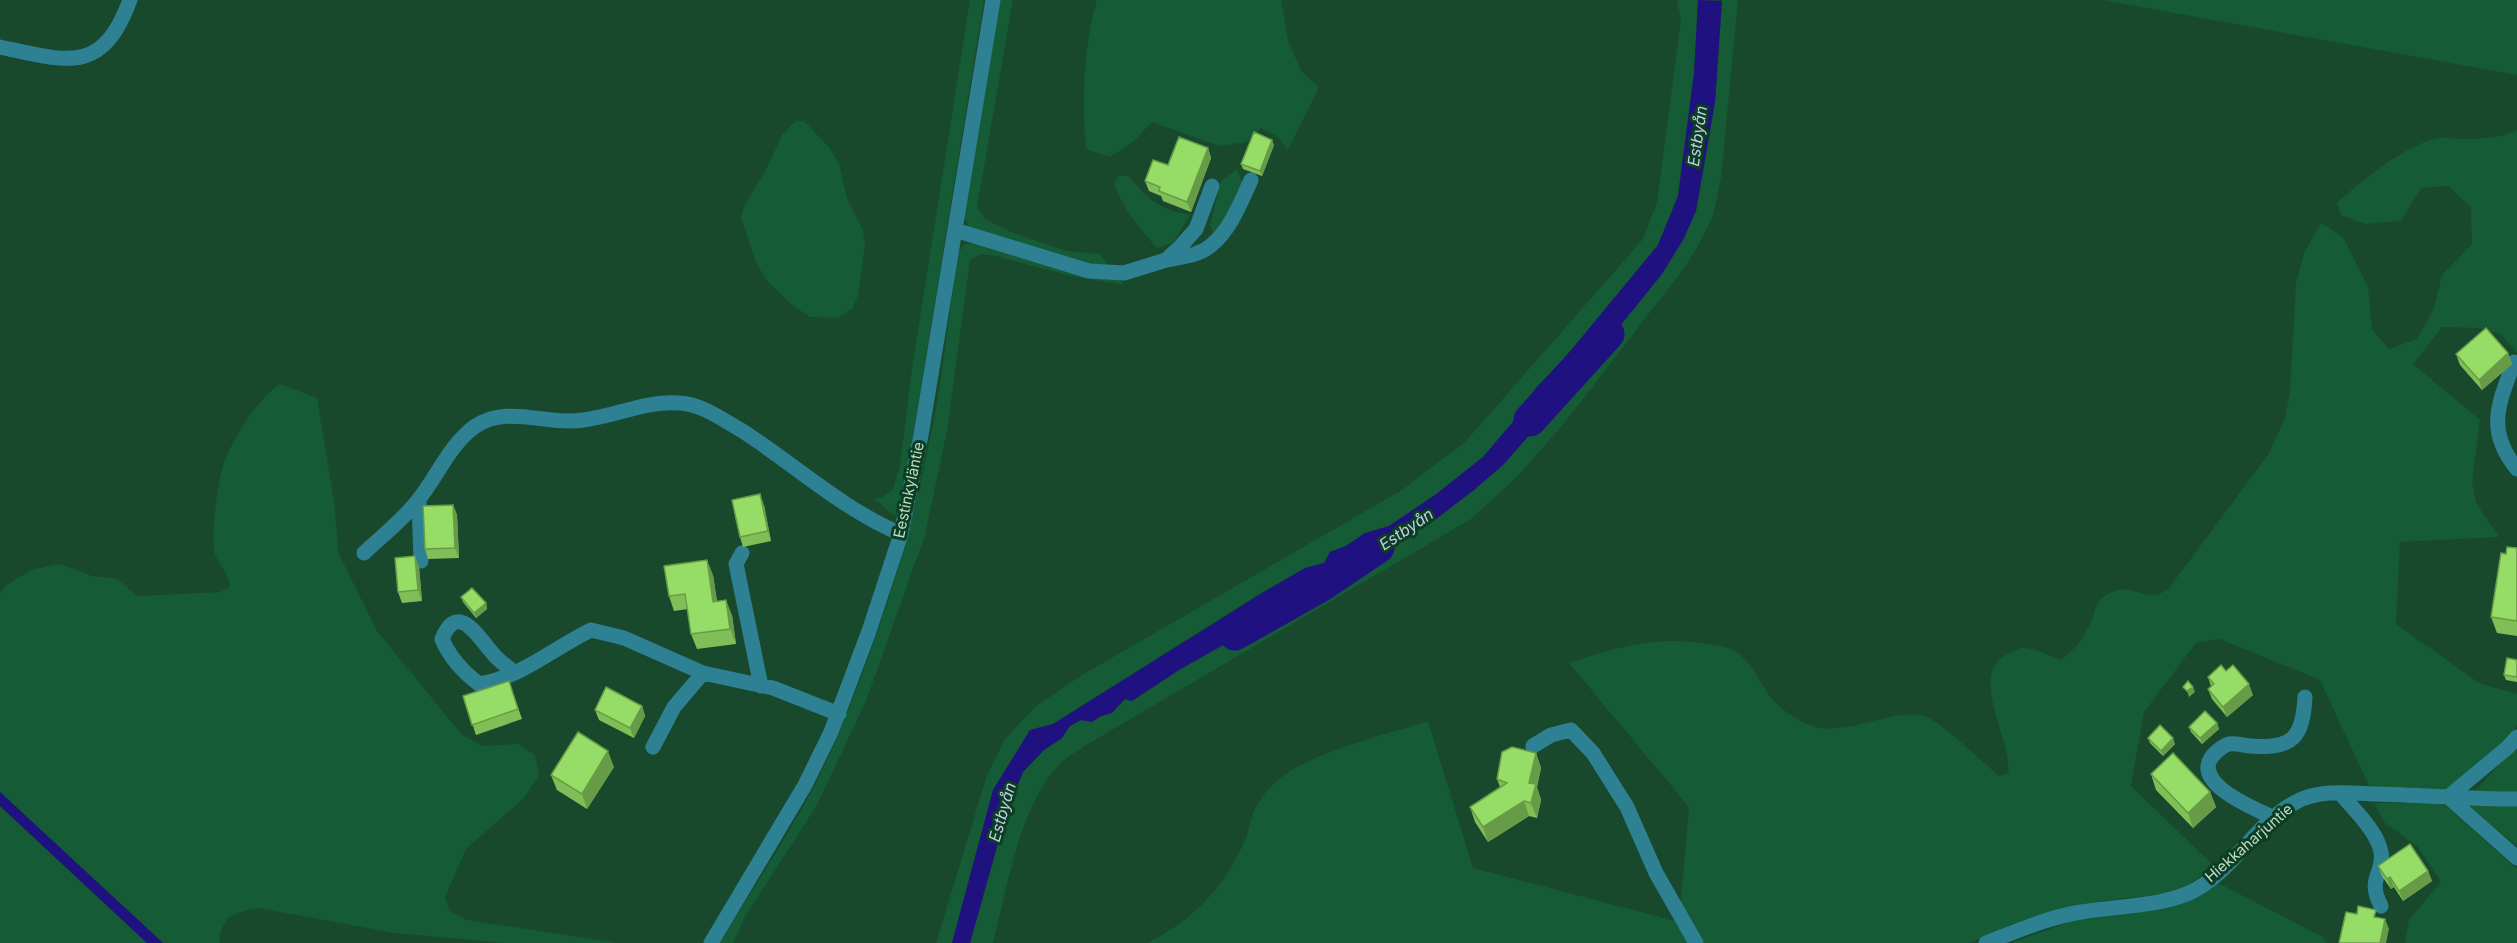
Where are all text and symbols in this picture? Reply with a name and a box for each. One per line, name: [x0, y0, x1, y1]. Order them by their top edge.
water label: Estbyån: [1683, 104, 1711, 168]
street label: Eestinkyläntie: [889, 440, 928, 540]
water label: Estbyån: [1375, 504, 1437, 554]
water label: Estbyån: [984, 780, 1020, 844]
street label: Hiekkaharjuntie: [2201, 799, 2297, 886]

